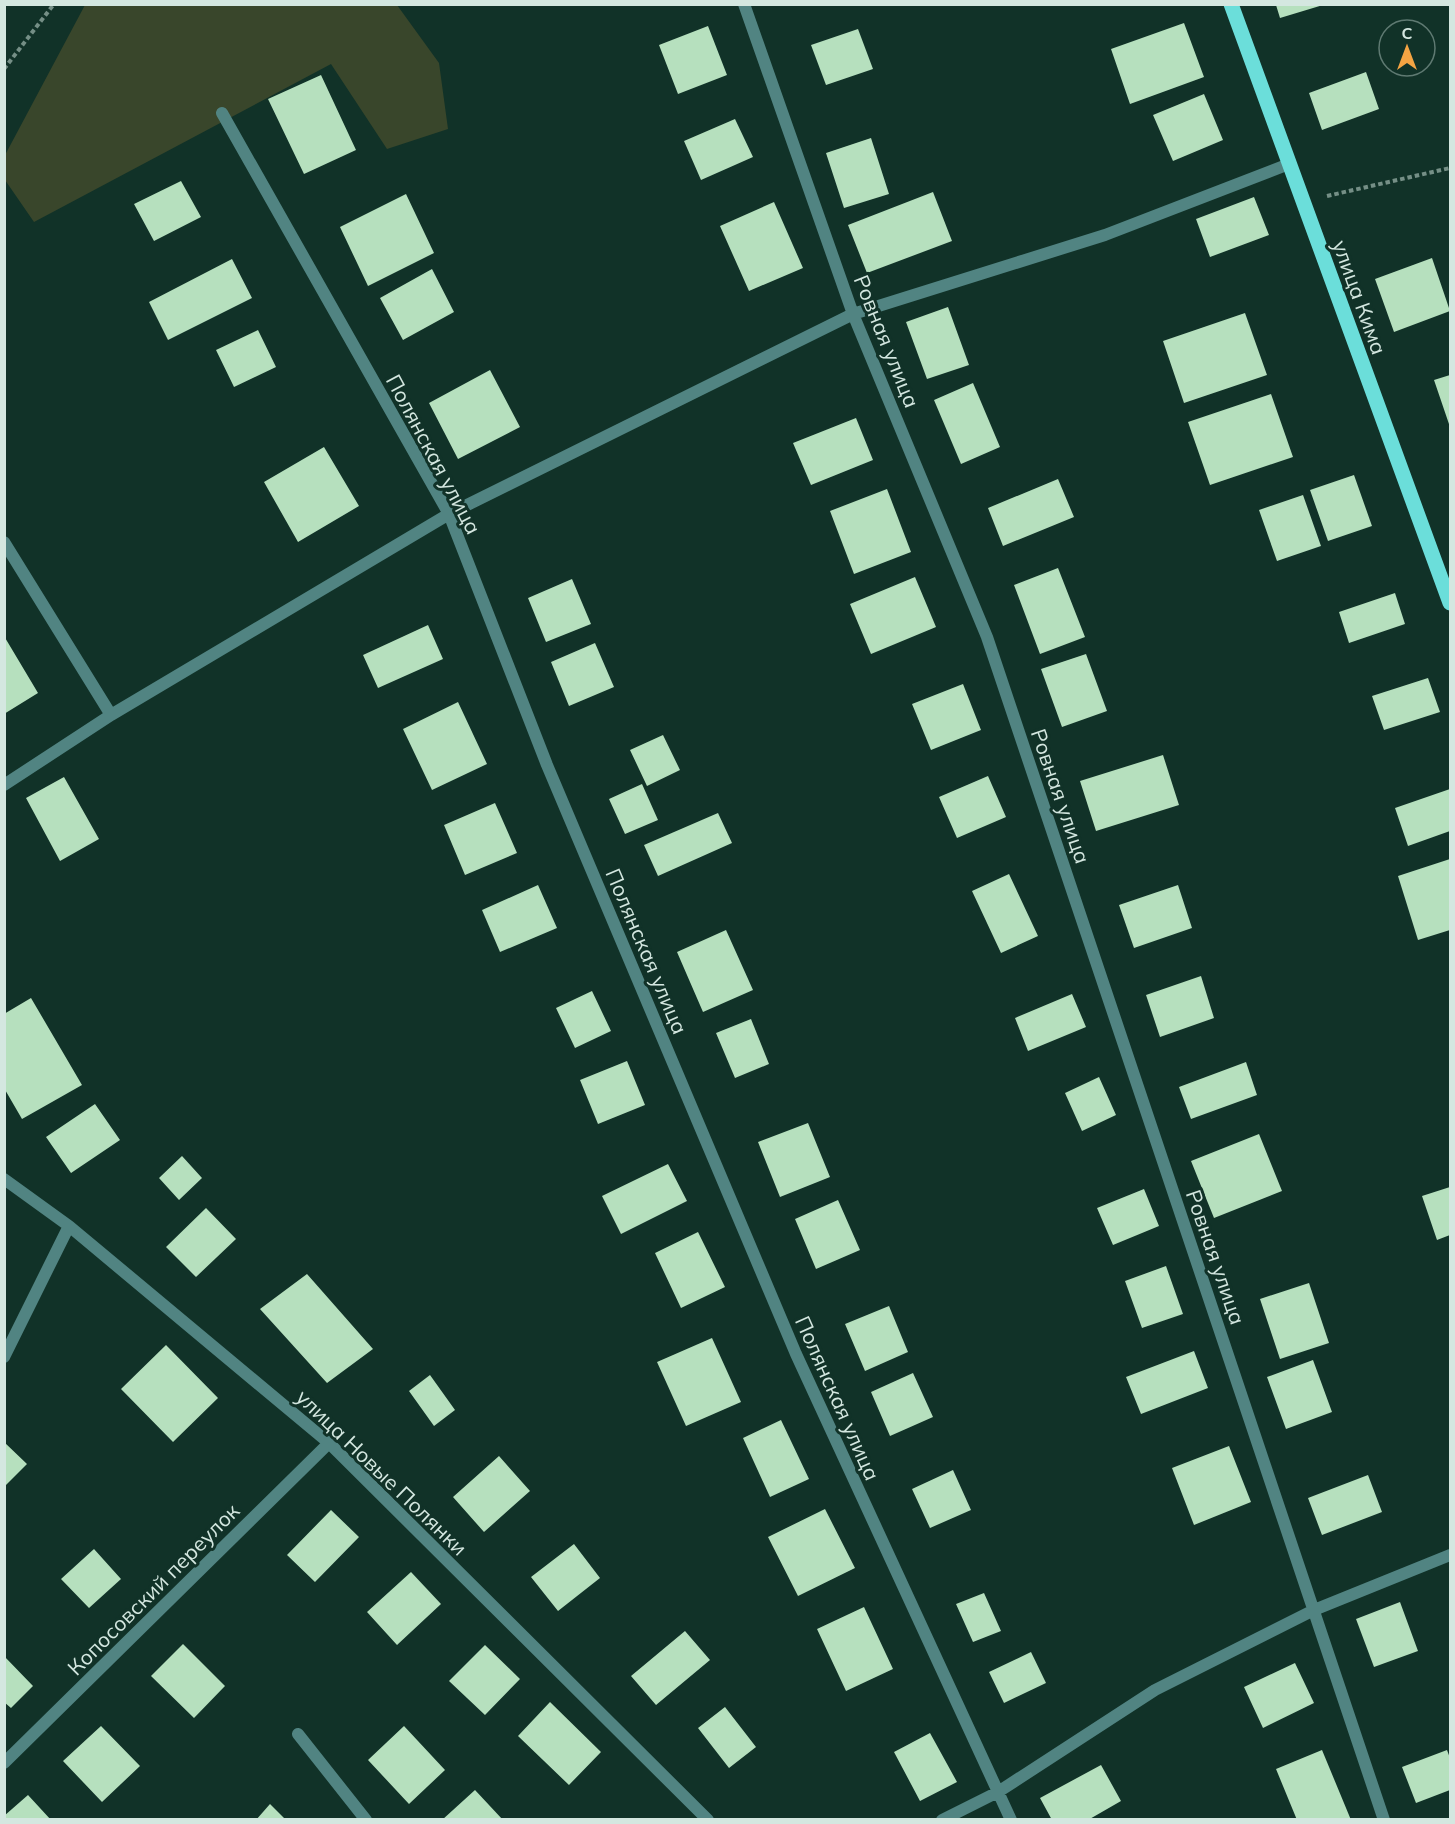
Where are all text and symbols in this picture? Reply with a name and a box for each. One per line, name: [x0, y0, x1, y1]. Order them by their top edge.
north arrow: [1377, 18, 1437, 78]
text: С: [1402, 23, 1413, 43]
street label: улица Кима: [1327, 236, 1393, 358]
street label: Ровная улица: [849, 271, 925, 411]
street label: Полянская улица: [381, 370, 487, 538]
street label: Ровная улица: [1026, 725, 1096, 867]
street label: Полянская улица: [600, 864, 694, 1038]
street label: Ровная улица: [1181, 1186, 1251, 1328]
street label: Полянская улица: [790, 1312, 886, 1484]
street label: улица Новые Полянки: [291, 1384, 473, 1560]
street label: Копосовский переулок: [62, 1497, 245, 1680]

